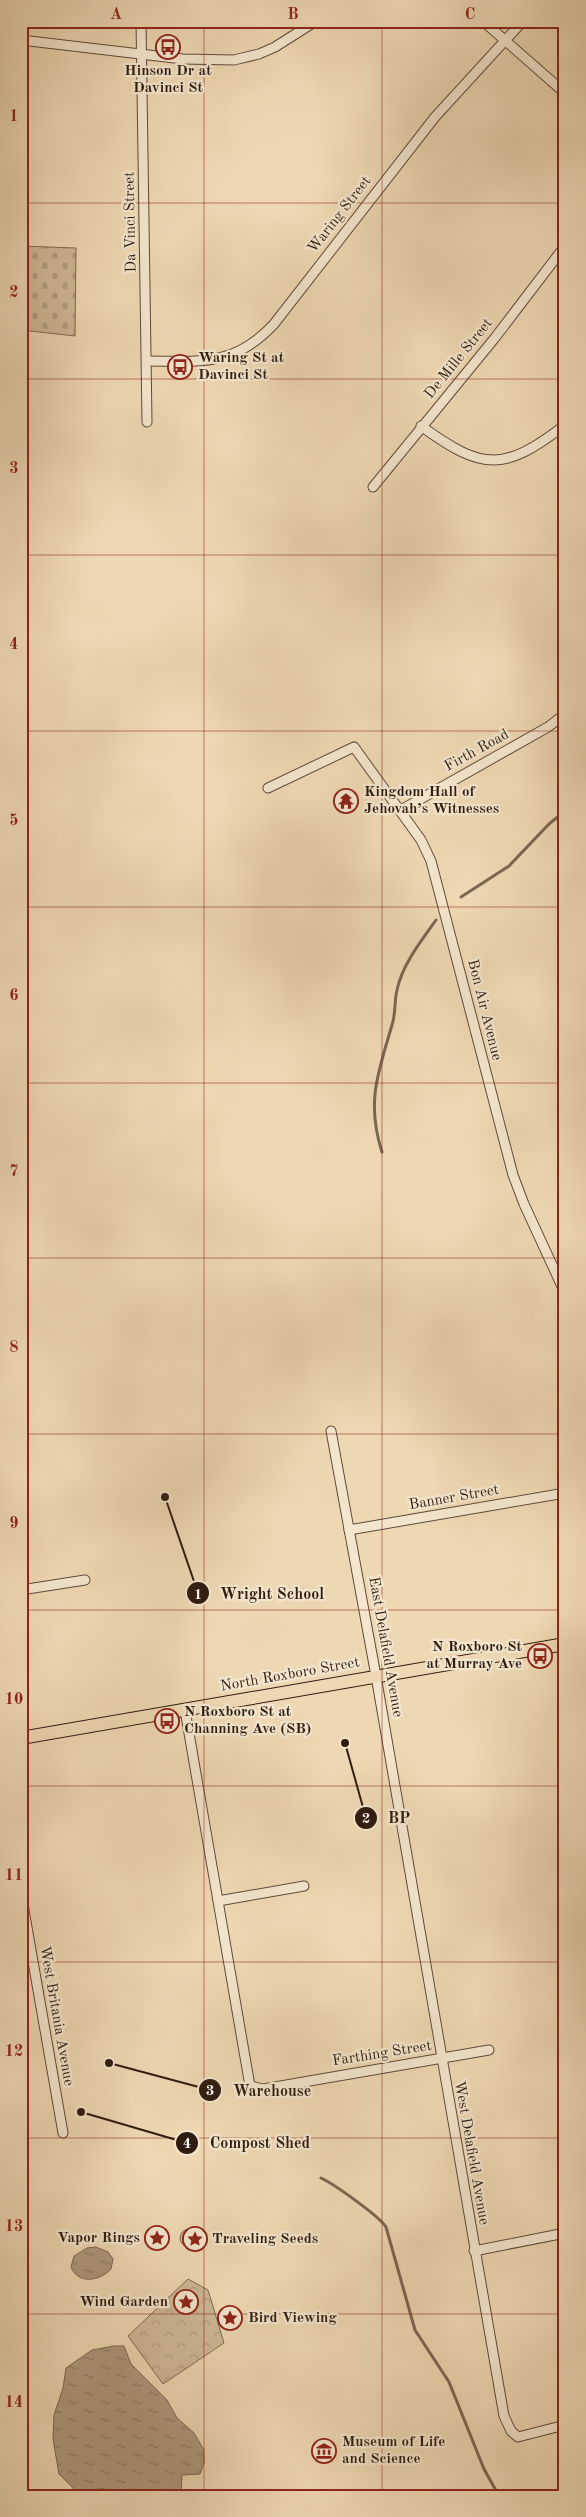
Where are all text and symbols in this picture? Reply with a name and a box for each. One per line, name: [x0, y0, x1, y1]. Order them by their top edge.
text: A: [110, 7, 122, 23]
text: B: [287, 7, 299, 23]
text: C: [465, 7, 475, 23]
bus stop icon: Hinson Dr at Davinci St: [155, 34, 181, 60]
place label: Hinson Dr at Davinci St: [124, 64, 212, 96]
text: 1: [9, 109, 19, 125]
street label: Da Vinci Street: [123, 171, 139, 273]
street label: Waring Street: [306, 174, 374, 256]
text: 2: [9, 285, 19, 301]
street label: De Mille Street: [422, 316, 496, 402]
place label: Waring St at Davinci St: [198, 351, 285, 383]
bus stop icon: Waring St at Davinci St: [167, 354, 193, 380]
text: 3: [9, 461, 19, 477]
text: 4: [9, 637, 19, 653]
street label: Firth Road: [442, 727, 512, 775]
place label: Kingdom Hall of Jehovah’s Witnesses: [364, 785, 499, 817]
temple icon: Kingdom Hall of Jehovah’s Witnesses: [333, 788, 359, 814]
text: 5: [9, 813, 19, 829]
street label: Bon Air Avenue: [464, 958, 504, 1062]
text: 6: [9, 988, 19, 1004]
text: 7: [9, 1164, 19, 1180]
text: 8: [9, 1340, 19, 1356]
street label: Banner Street: [408, 1483, 500, 1513]
text: 9: [9, 1516, 19, 1532]
street label: East Delafield Avenue: [365, 1576, 405, 1718]
callout: Wright School: [185, 1578, 335, 1609]
text: Wright School: [220, 1587, 324, 1603]
text: 1: [194, 1588, 202, 1603]
place label: N Roxboro St at Murray Ave: [427, 1640, 523, 1672]
bus stop icon: N Roxboro St at Murray Ave: [527, 1643, 553, 1669]
street label: North Roxboro Street: [219, 1655, 361, 1695]
text: 10: [5, 1692, 23, 1708]
place label: N Roxboro St at Channing Ave (SB): [184, 1705, 311, 1737]
bus stop icon: N Roxboro St at Channing Ave (SB): [154, 1708, 180, 1734]
callout: BP: [353, 1802, 421, 1833]
text: BP: [388, 1811, 410, 1827]
text: 2: [362, 1812, 370, 1827]
text: 11: [5, 1868, 23, 1884]
street label: West Britania Avenue: [36, 1945, 76, 2087]
street label: Farthing Street: [331, 2039, 433, 2069]
text: 12: [5, 2044, 23, 2060]
callout: Warehouse: [197, 2074, 321, 2105]
street label: West Delafield Avenue: [451, 2080, 491, 2226]
text: 3: [206, 2084, 214, 2099]
text: Warehouse: [233, 2084, 311, 2100]
callout: Compost Shed: [175, 2127, 320, 2158]
text: Compost Shed: [210, 2136, 311, 2152]
text: 4: [183, 2137, 191, 2152]
text: 13: [5, 2219, 23, 2235]
place icon: Vapor Rings: [144, 2225, 170, 2251]
place icon: Traveling Seeds: [182, 2226, 208, 2252]
place label: Vapor Rings: [57, 2231, 140, 2246]
place label: Traveling Seeds: [212, 2232, 318, 2247]
place icon: Wind Garden: [173, 2289, 199, 2315]
place label: Wind Garden: [79, 2295, 168, 2310]
place icon: Bird Viewing: [217, 2305, 243, 2331]
place label: Bird Viewing: [248, 2311, 337, 2326]
text: 14: [5, 2395, 23, 2411]
place label: Museum of Life and Science: [342, 2435, 445, 2467]
museum icon: Museum of Life and Science: [311, 2438, 337, 2464]

